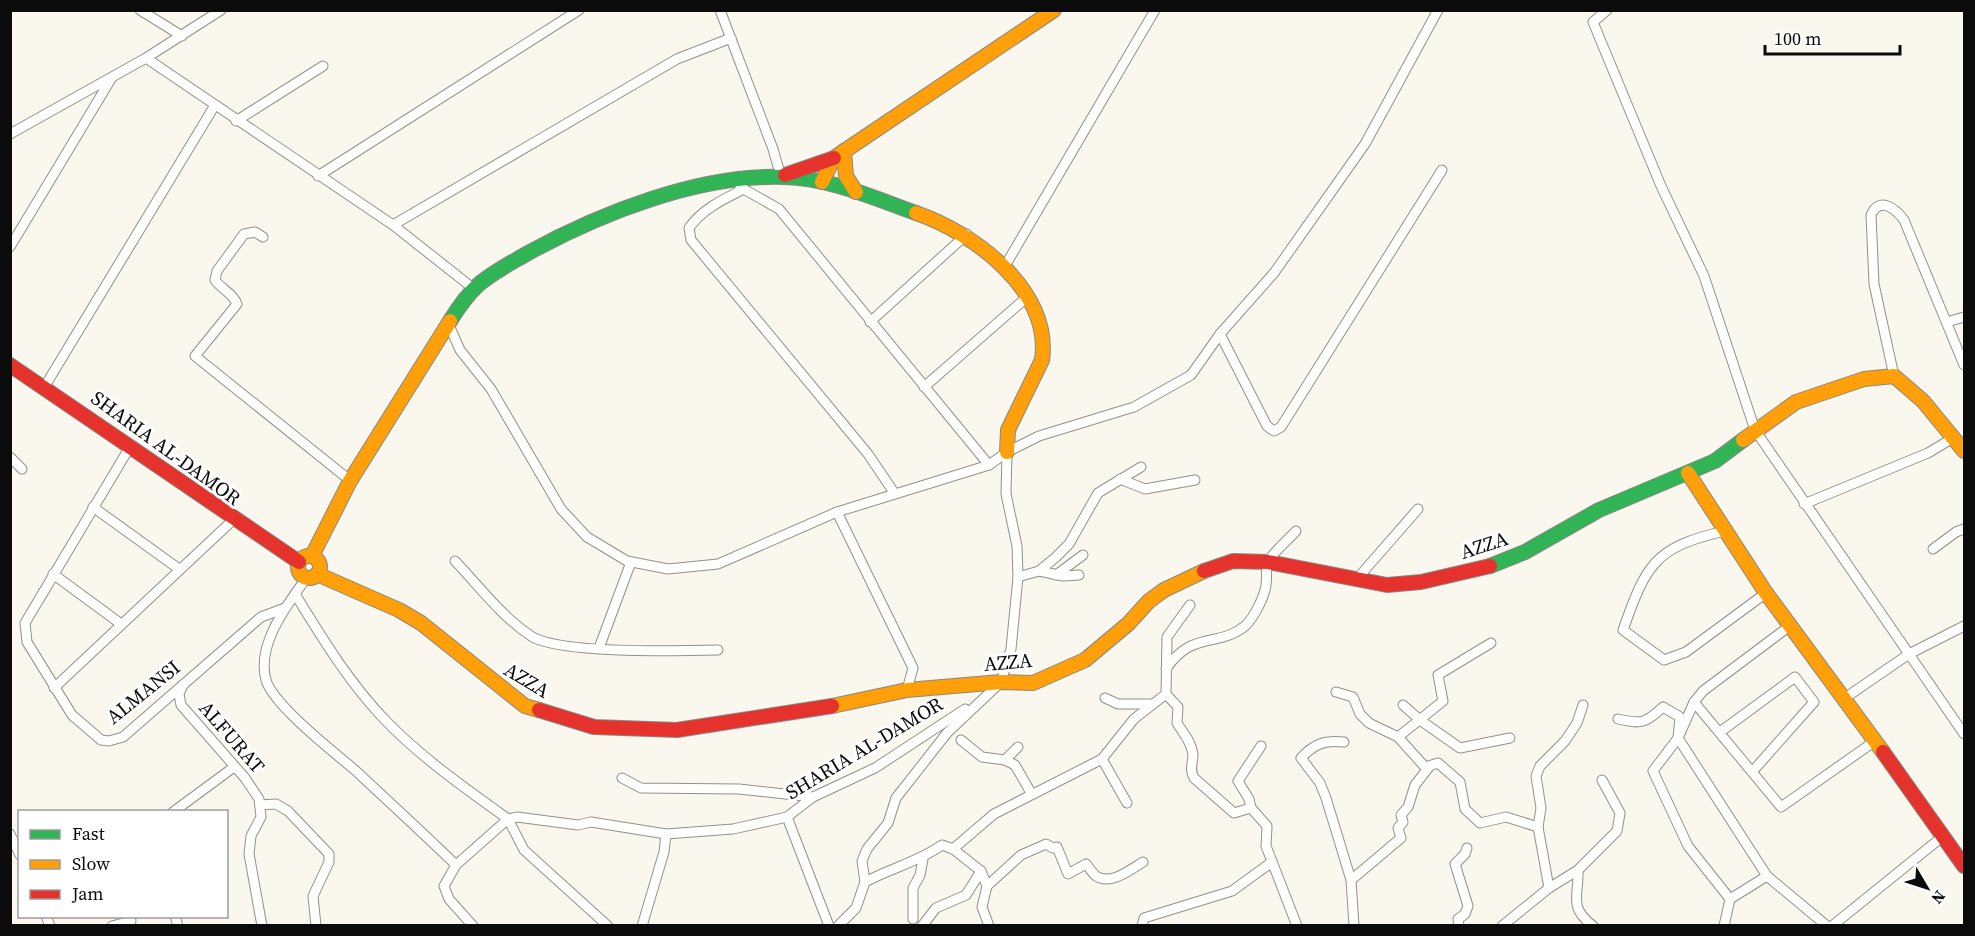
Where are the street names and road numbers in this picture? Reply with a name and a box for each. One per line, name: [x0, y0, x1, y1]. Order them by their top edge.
street label: SHARIA AL-DAMOR: [85, 384, 247, 512]
street label: AZZA: [1457, 524, 1512, 566]
street label: AZZA: [983, 646, 1034, 678]
street label: ALMANSI: [100, 653, 186, 731]
street label: AZZA: [499, 655, 556, 705]
street label: SHARIA AL-DAMOR: [780, 690, 948, 806]
street label: ALFURAT: [193, 695, 271, 779]

